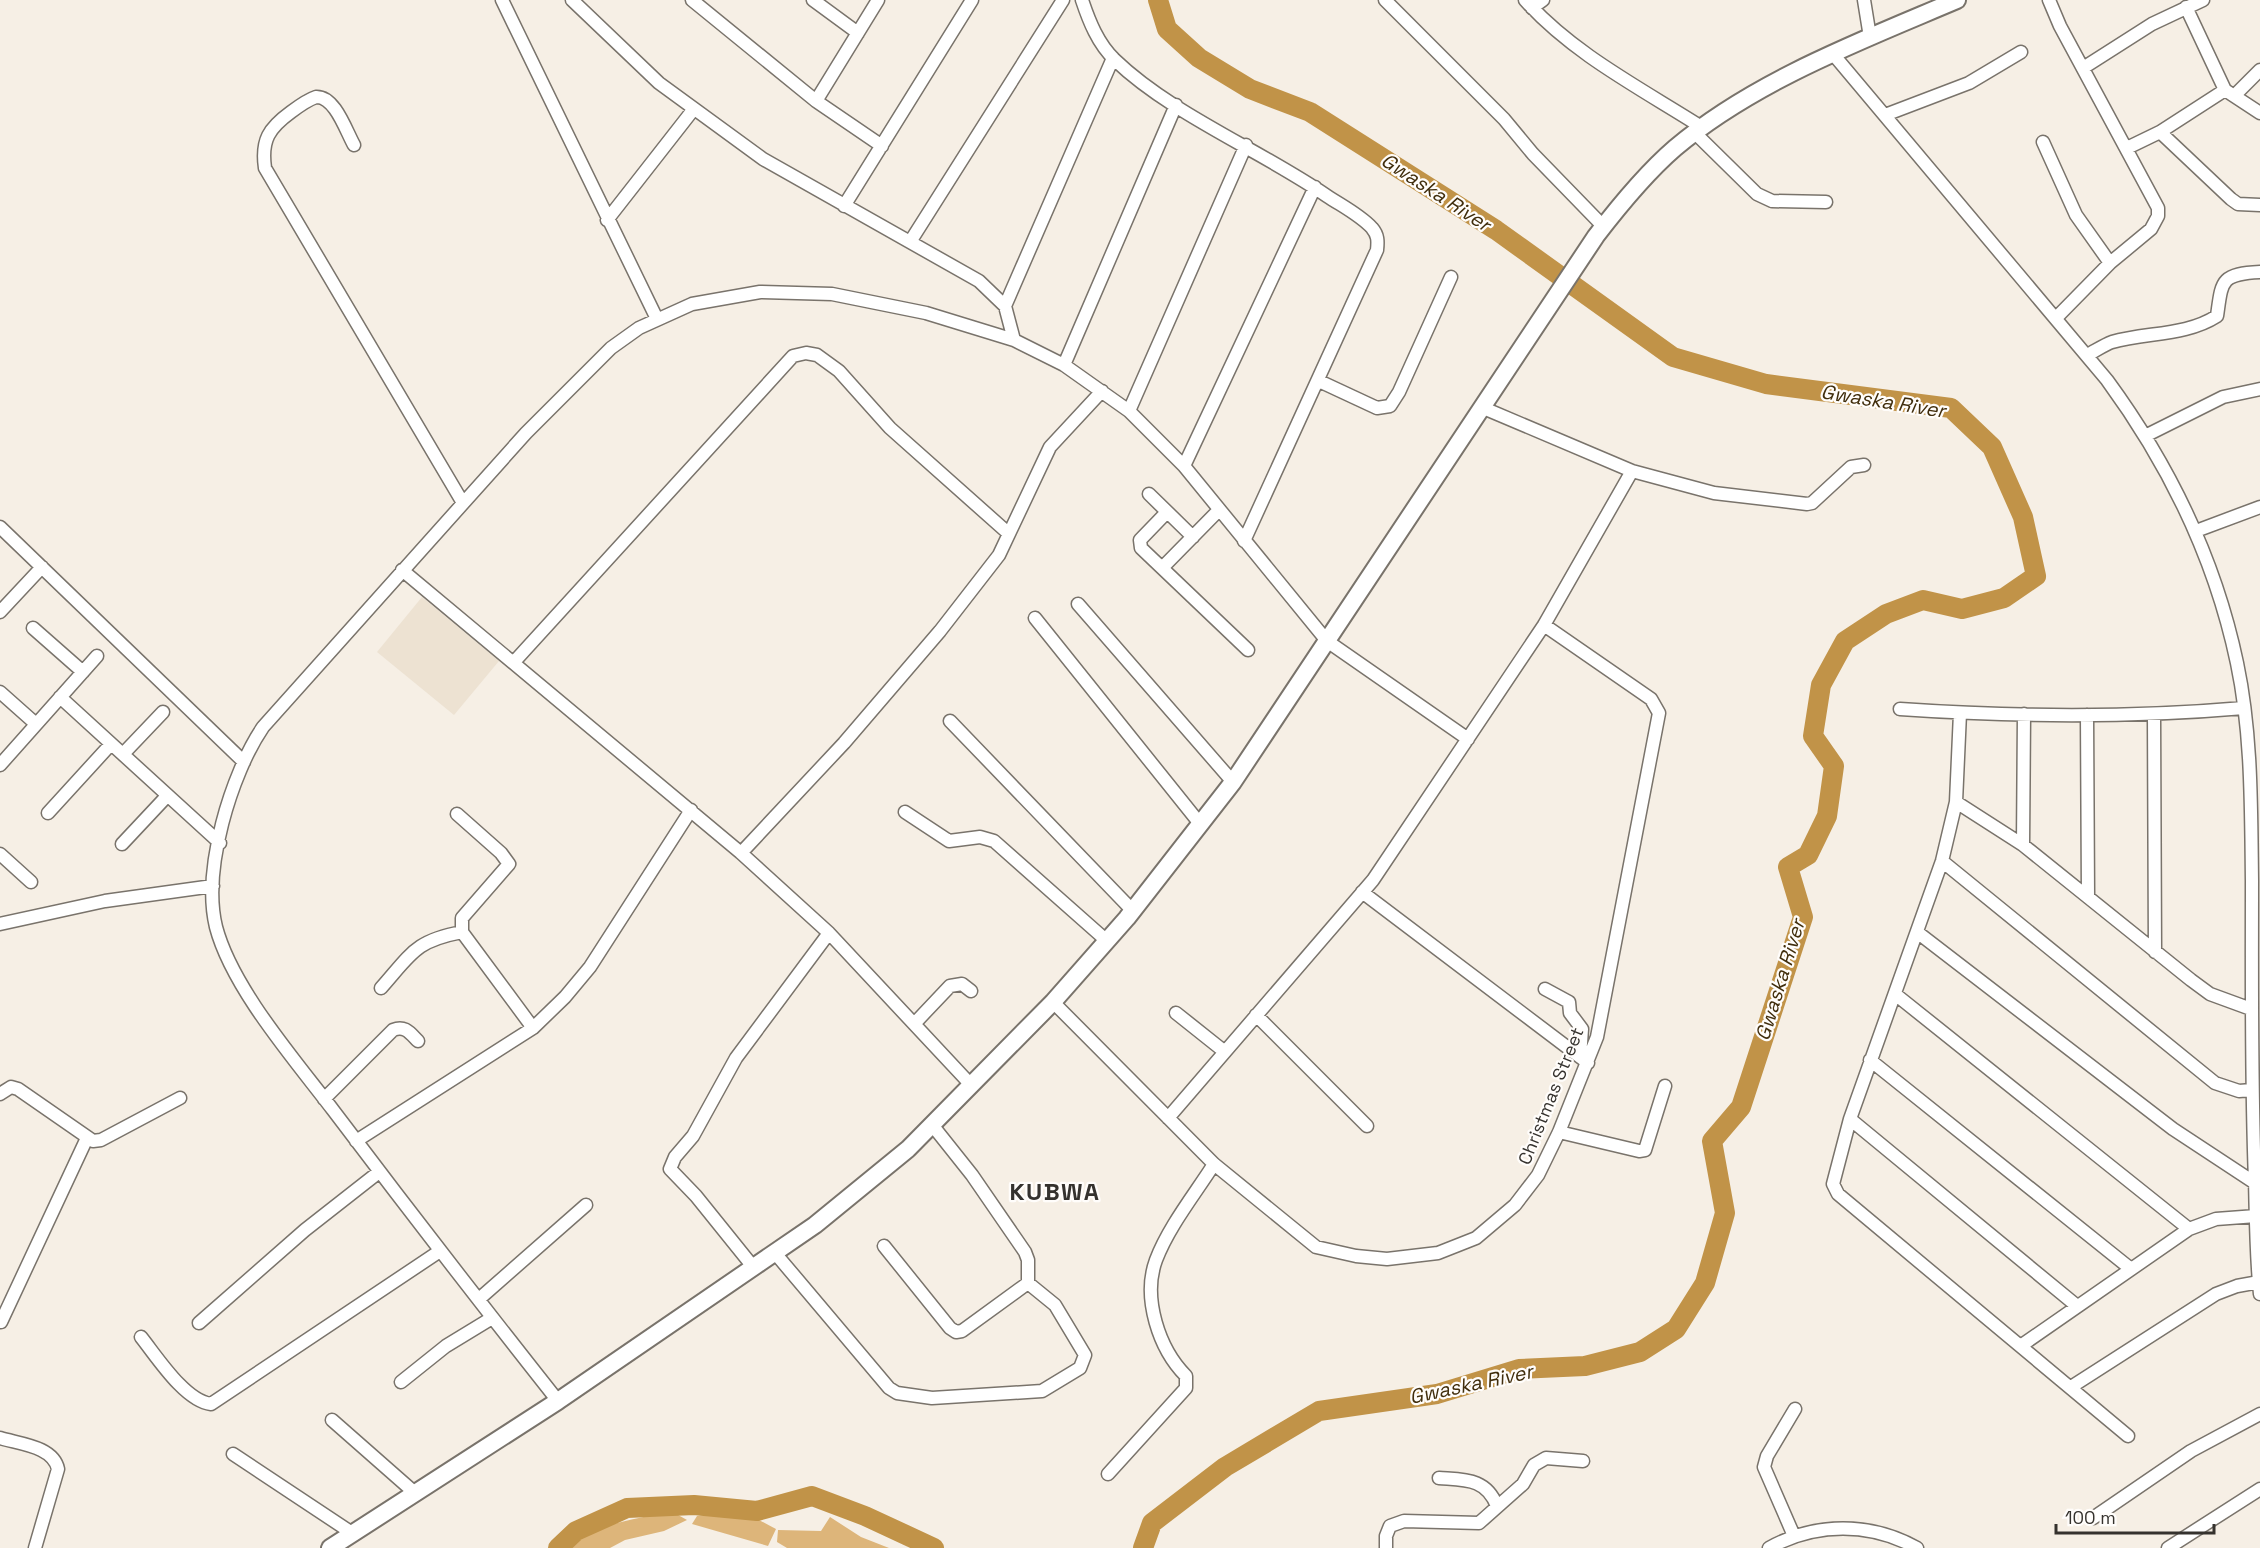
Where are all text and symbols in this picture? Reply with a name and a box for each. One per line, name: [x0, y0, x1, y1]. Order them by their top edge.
water label: Gwaska River: [1376, 147, 1498, 238]
water label: Gwaska River: [1819, 378, 1949, 424]
water label: Gwaska River: [1749, 914, 1811, 1044]
street label: Christmas Street: [1512, 1024, 1589, 1168]
district label: KUBWA: [1010, 1176, 1100, 1207]
water label: Gwaska River: [1407, 1358, 1537, 1410]
scale bar: [2056, 1497, 2214, 1535]
text: 100 m: [2065, 1506, 2116, 1529]

